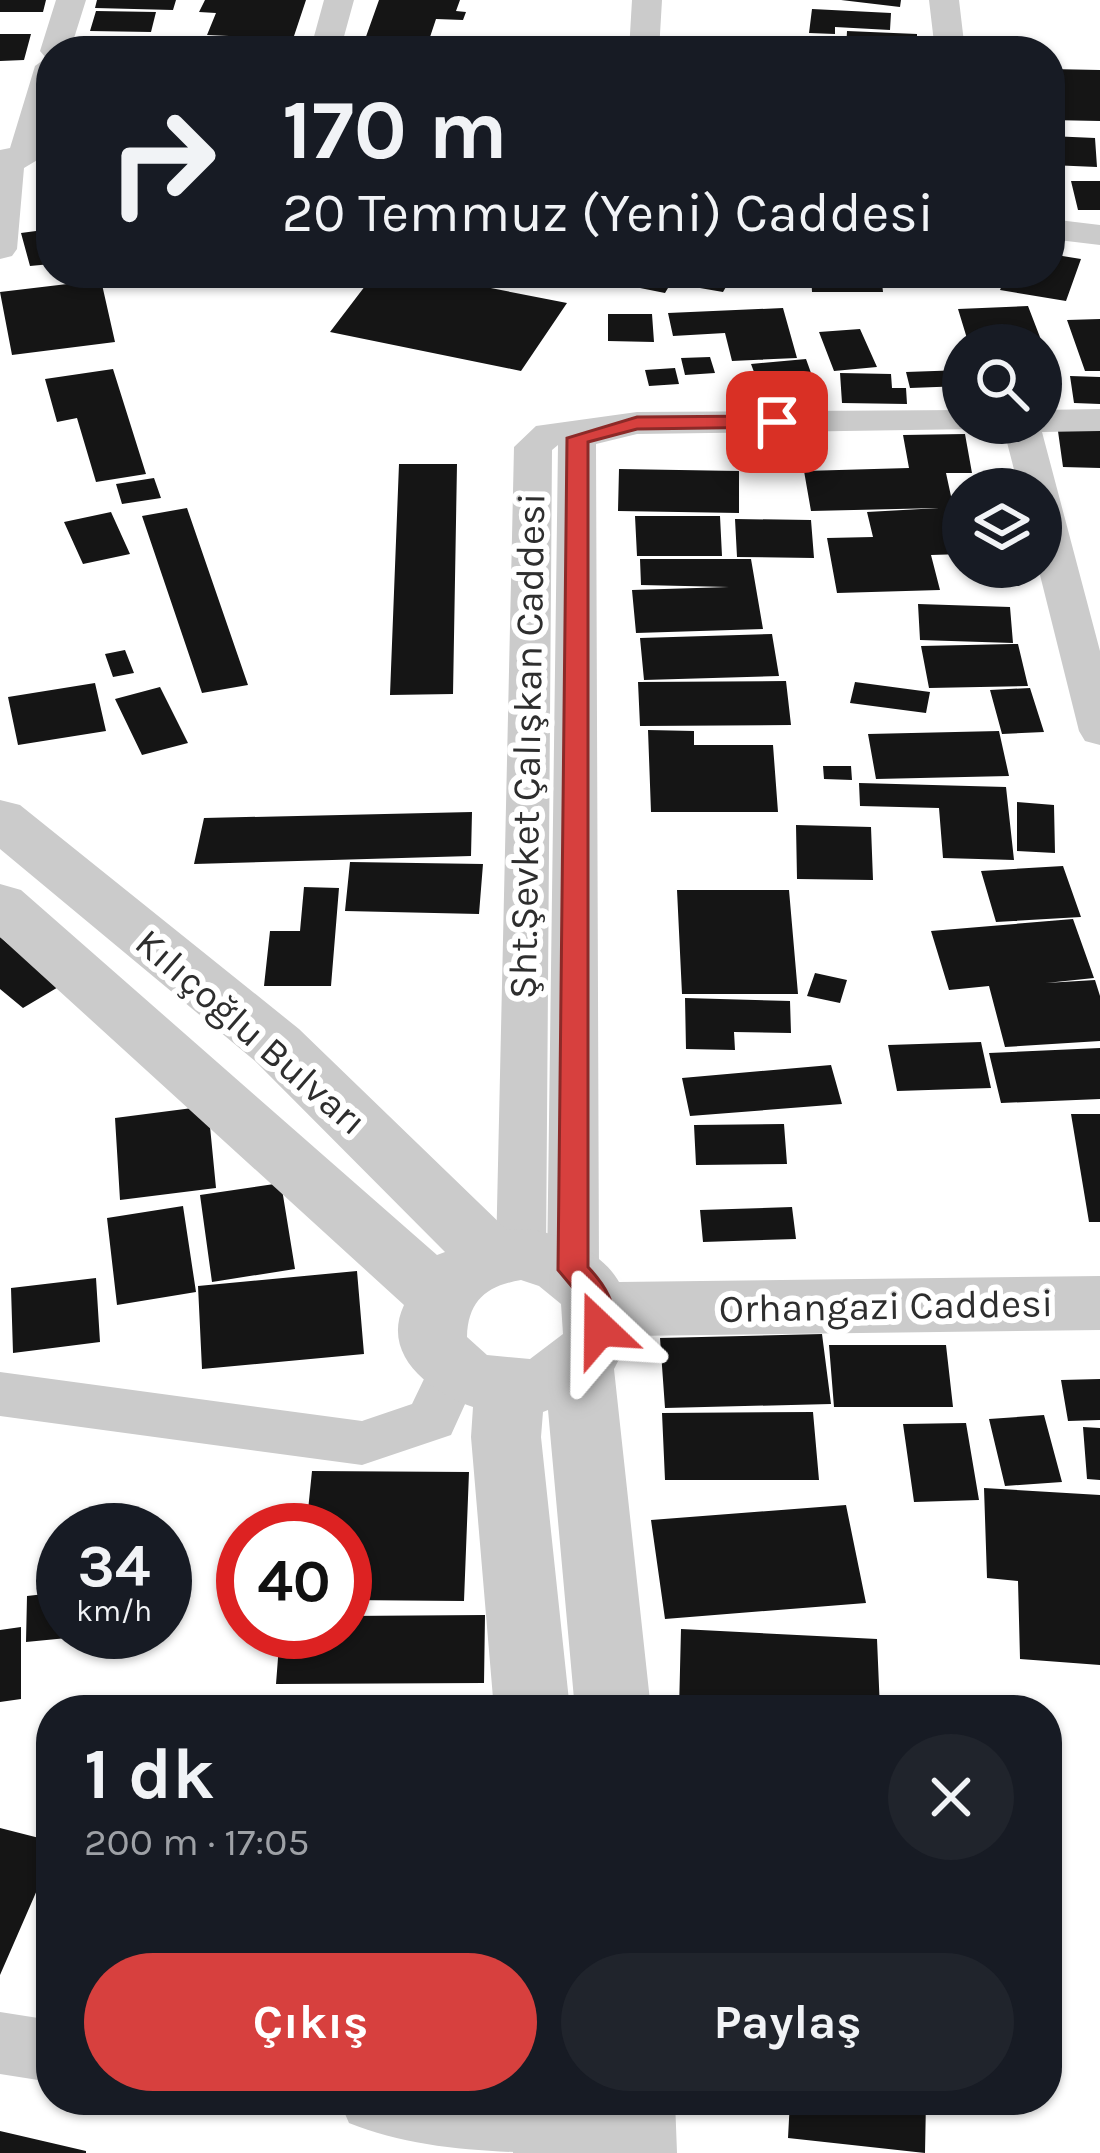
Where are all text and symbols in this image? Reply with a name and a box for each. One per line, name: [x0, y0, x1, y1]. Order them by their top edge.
text: 170 m: [282, 81, 508, 179]
icon: right: [84, 84, 240, 240]
text: 20 Temmuz (Yeni) Caddesi: [282, 181, 934, 245]
map controls: [942, 324, 1062, 588]
button: search: [942, 324, 1062, 444]
pin: [726, 371, 828, 473]
icon: arrive: [744, 389, 810, 455]
button: layers: [942, 468, 1062, 588]
street label: Şht.Şevket Çalışkan Caddesi: [500, 493, 554, 999]
street label: Kılıçoğlu Bulvarı: [126, 919, 376, 1145]
position arrow: [537, 1266, 663, 1392]
street label: Orhangazi Caddesi: [718, 1280, 1054, 1332]
speed limit sign: 40: [216, 1503, 372, 1659]
text: 34: [77, 1531, 151, 1601]
text: km/h: [76, 1593, 152, 1629]
text: 1 dk: [84, 1732, 215, 1816]
button: close: [888, 1734, 1014, 1860]
text: 200 m · 17:05: [84, 1819, 309, 1865]
button: Çıkış: [84, 1953, 537, 2091]
button: Paylaş: [561, 1953, 1014, 2091]

